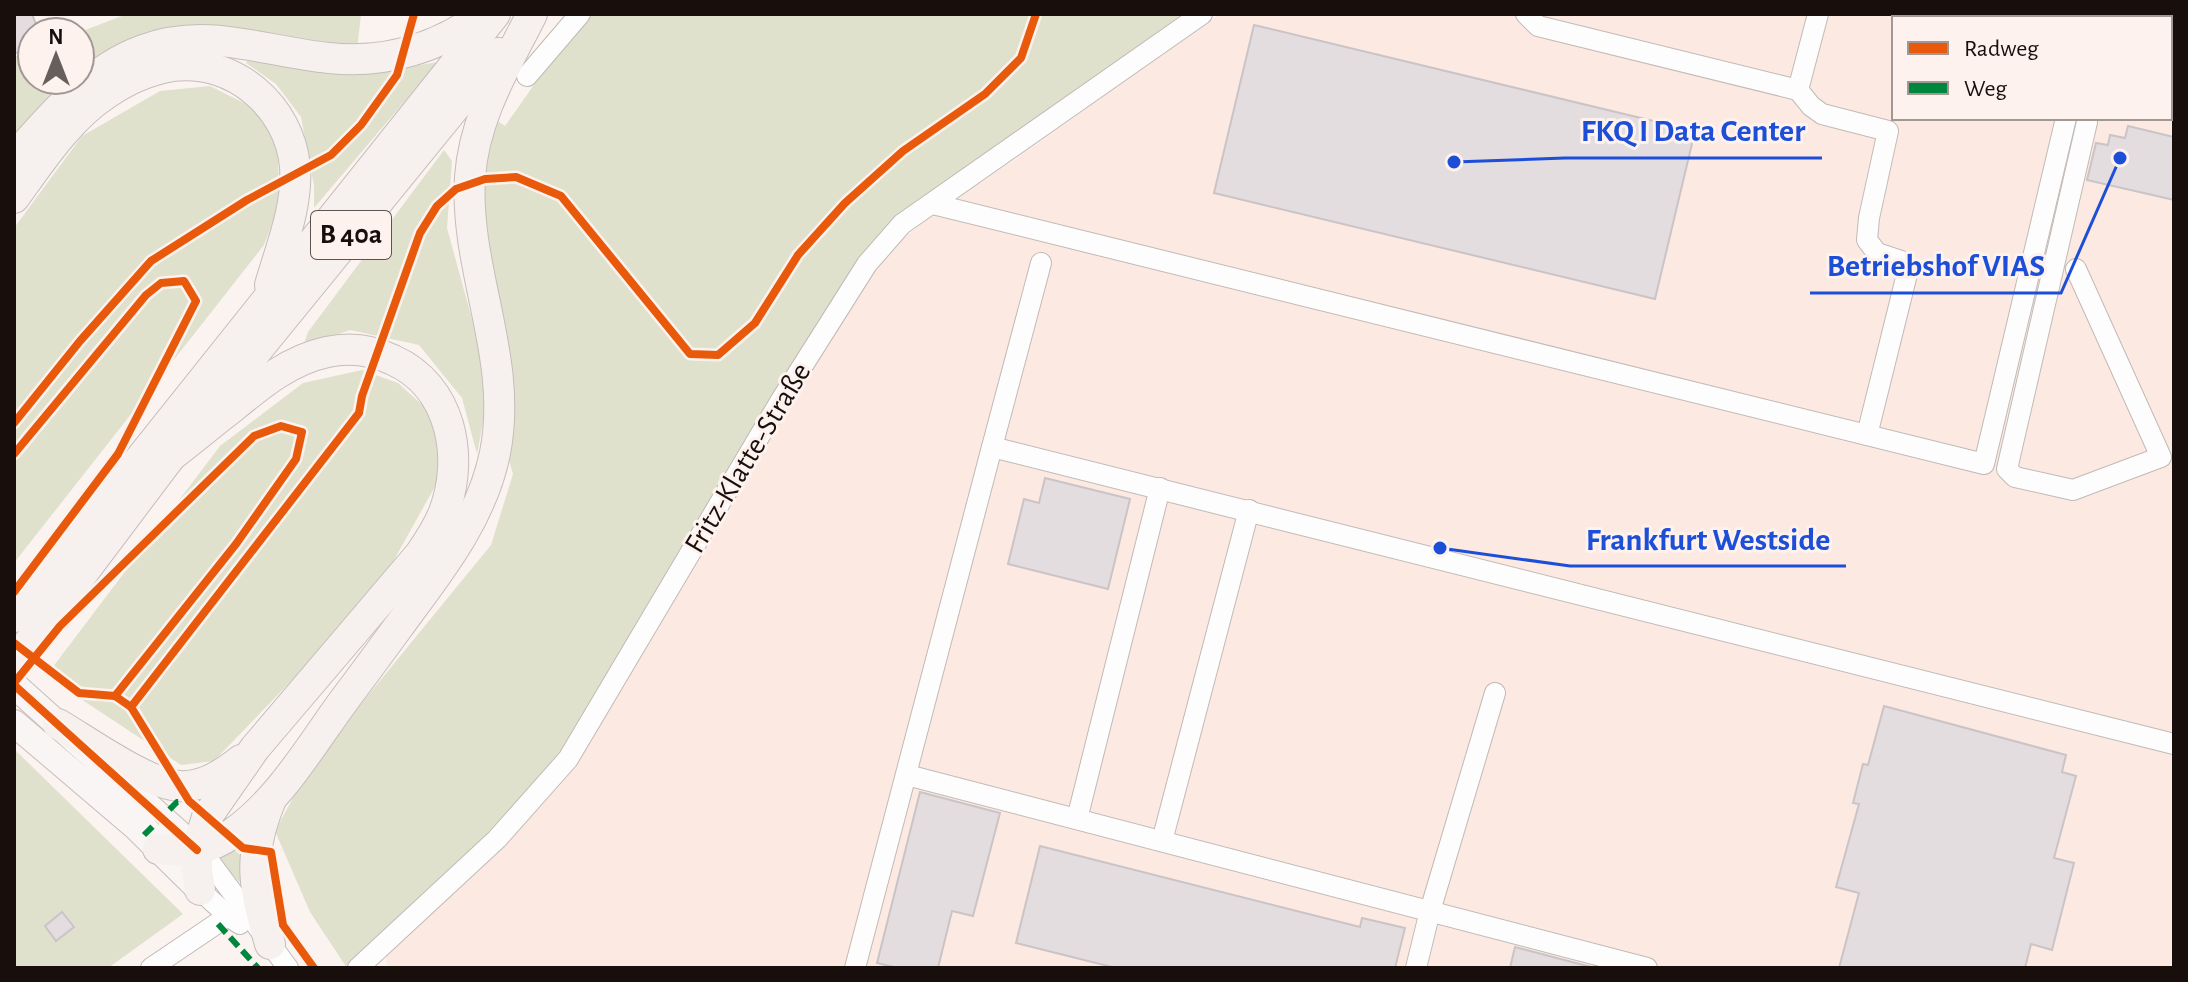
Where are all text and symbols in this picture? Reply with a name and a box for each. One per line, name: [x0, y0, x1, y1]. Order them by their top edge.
north arrow: [16, 16, 96, 96]
legend: [1892, 16, 2172, 120]
text: N: [48, 26, 64, 48]
text: Radweg: [1964, 37, 2039, 61]
text: Weg: [1964, 77, 2007, 101]
callout: FKQ I Data Center: [1565, 102, 1822, 158]
text: FKQ I Data Center: [1581, 115, 1805, 148]
road number: B 40a: [311, 211, 391, 259]
callout: Betriebshof VIAS: [1810, 237, 2061, 293]
text: Betriebshof VIAS: [1827, 250, 2045, 282]
street label: Fritz-Klatte-Straße: [680, 358, 816, 558]
callout: Frankfurt Westside: [1570, 510, 1846, 566]
text: Frankfurt Westside: [1586, 524, 1830, 556]

